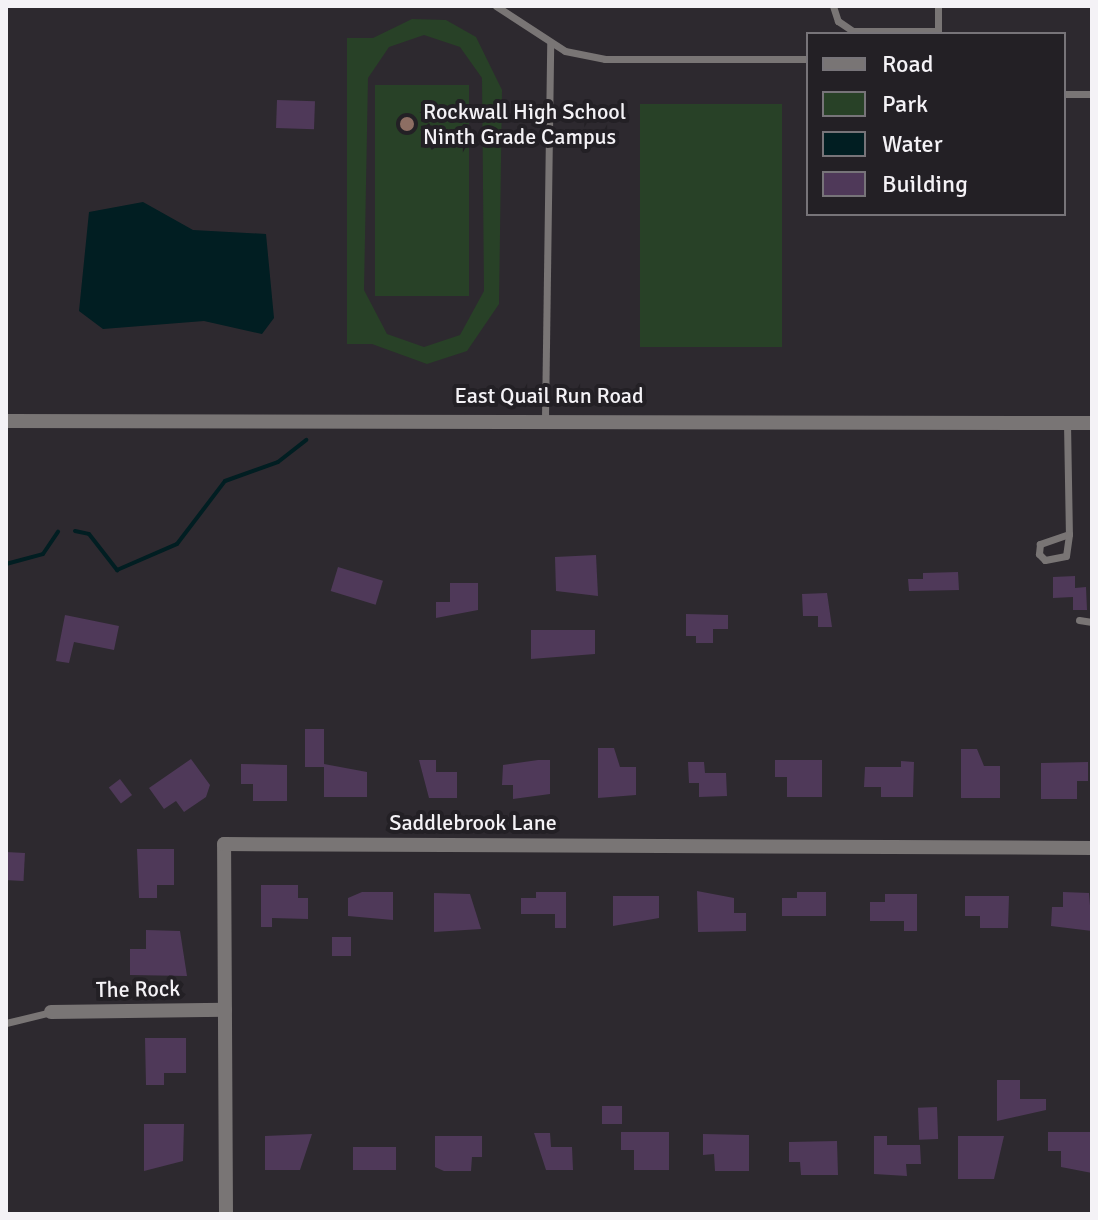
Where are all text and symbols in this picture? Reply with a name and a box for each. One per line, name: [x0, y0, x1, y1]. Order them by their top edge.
legend: [806, 32, 1066, 216]
text: Road: [882, 49, 933, 79]
text: Park: [882, 89, 928, 119]
place label: Rockwall High School Ninth Grade Campus: [423, 98, 626, 150]
marker: Rockwall High School Ninth Grade Campus: [398, 115, 416, 133]
text: Water: [882, 129, 942, 159]
text: Building: [882, 169, 968, 199]
street label: East Quail Run Road: [454, 383, 644, 409]
street label: Saddlebrook Lane: [389, 810, 557, 836]
street label: The Rock: [96, 975, 180, 1003]

